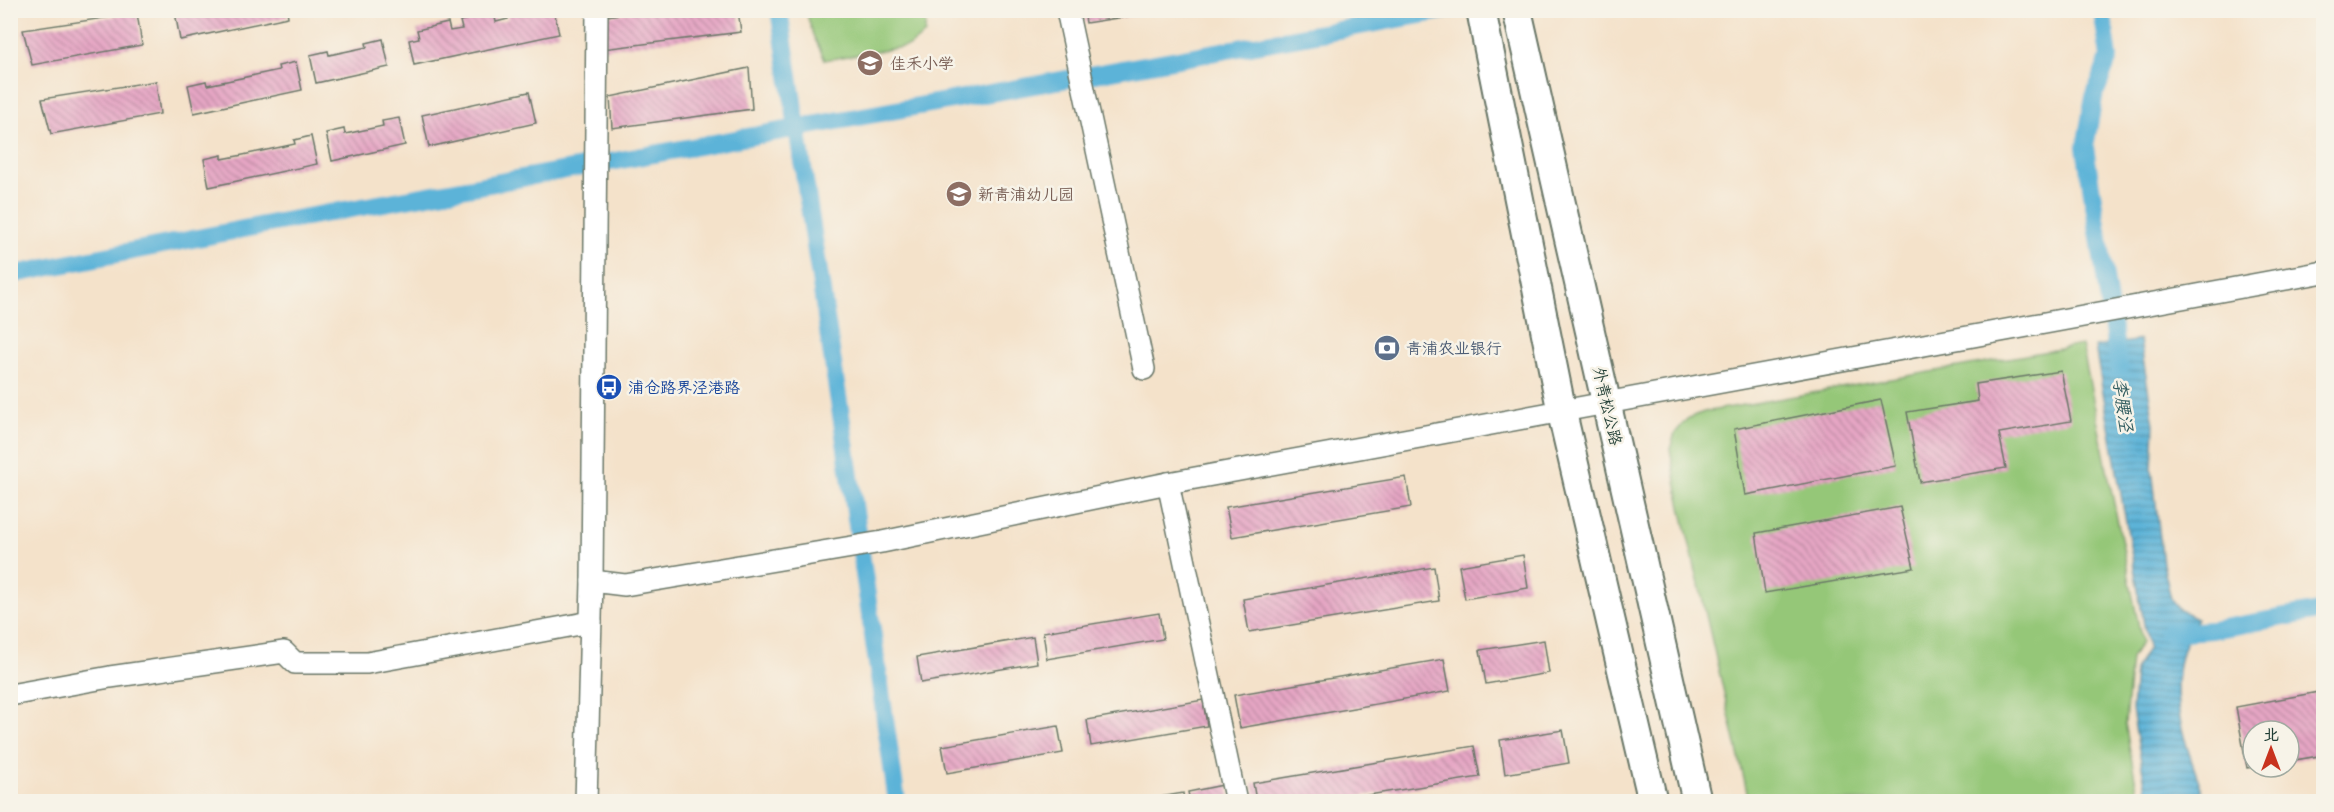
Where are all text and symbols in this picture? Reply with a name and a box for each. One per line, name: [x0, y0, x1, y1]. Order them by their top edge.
school or university icon: 佳禾小学: [855, 48, 885, 78]
place label: 佳禾小学: [890, 52, 954, 73]
school or university icon: 新青浦幼儿园: [944, 179, 974, 209]
place label: 新青浦幼儿园: [978, 183, 1074, 204]
bank icon: 青浦农业银行: [1372, 333, 1402, 363]
place label: 青浦农业银行: [1406, 337, 1502, 358]
street label: 外青松公路: [1589, 365, 1628, 447]
bus stop icon: 浦仓路界泾港路: [594, 372, 624, 402]
place label: 浦仓路界泾港路: [628, 376, 740, 397]
water label: 李腰泾: [2108, 376, 2140, 434]
north arrow: [2241, 719, 2301, 779]
text: 北: [2263, 723, 2279, 744]

